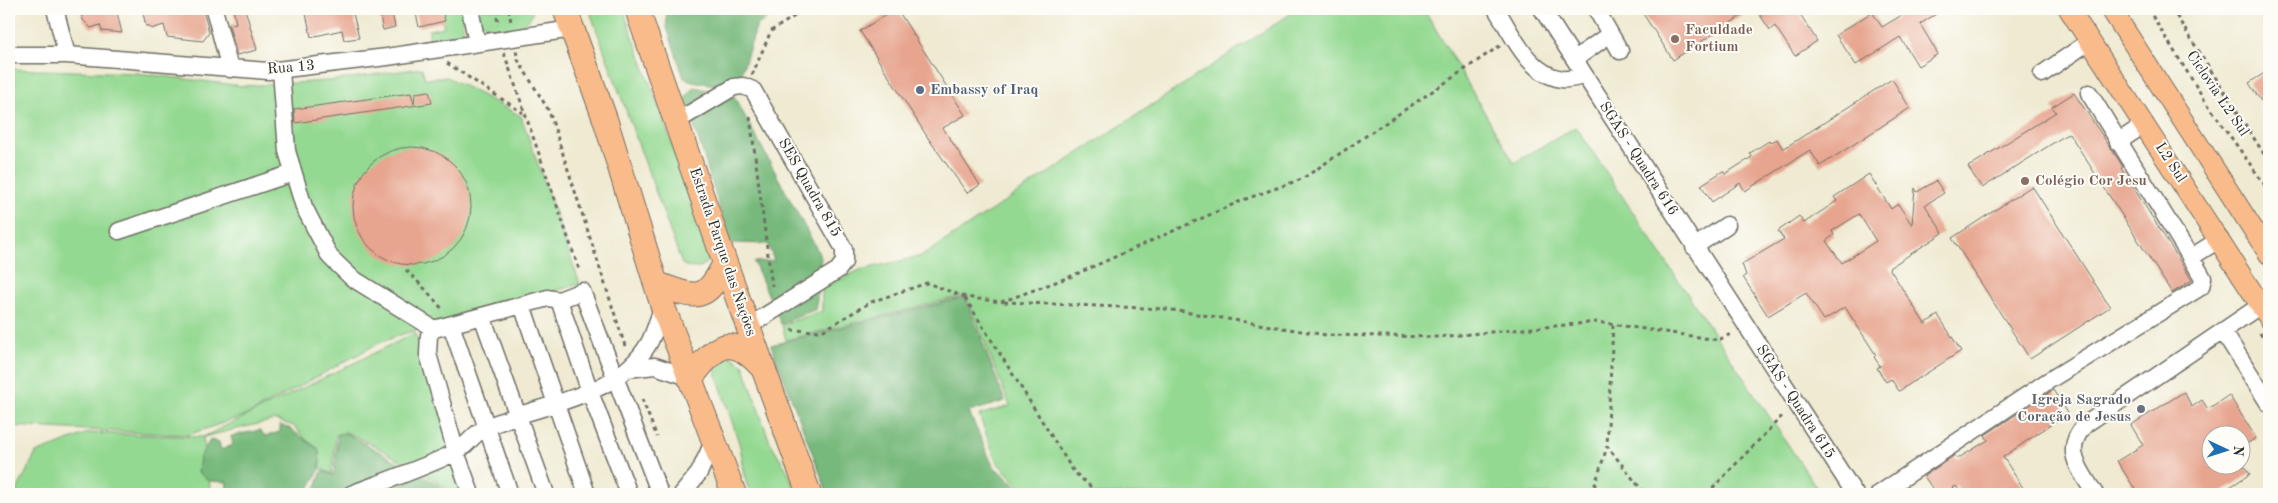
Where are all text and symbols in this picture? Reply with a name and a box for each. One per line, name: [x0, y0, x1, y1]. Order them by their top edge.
place label: Faculdade Fortium: [1685, 23, 1753, 55]
marker: Faculdade Fortium: [1669, 33, 1681, 45]
street label: Ciclovia L2 Sul: [2183, 49, 2251, 139]
street label: Rua 13: [267, 58, 315, 78]
place label: Embassy of Iraq: [930, 83, 1039, 98]
marker: Embassy of Iraq: [914, 84, 926, 96]
street label: SGAS - Quadra 616: [1596, 100, 1680, 218]
street label: SES Quadra 815: [775, 136, 843, 240]
street label: L2 Sul: [2152, 140, 2188, 186]
street label: Estrada Parque das Nações: [686, 166, 758, 338]
place label: Colégio Cor Jesu: [2035, 174, 2147, 189]
marker: Colégio Cor Jesu: [2019, 175, 2031, 187]
street label: SGAS - Quadra 615: [1753, 343, 1837, 461]
place label: Igreja Sagrado Coração de Jesus: [2017, 393, 2131, 425]
marker: Igreja Sagrado Coração de Jesus: [2135, 403, 2147, 415]
north arrow: [2200, 426, 2250, 476]
text: N: [2231, 445, 2245, 457]

